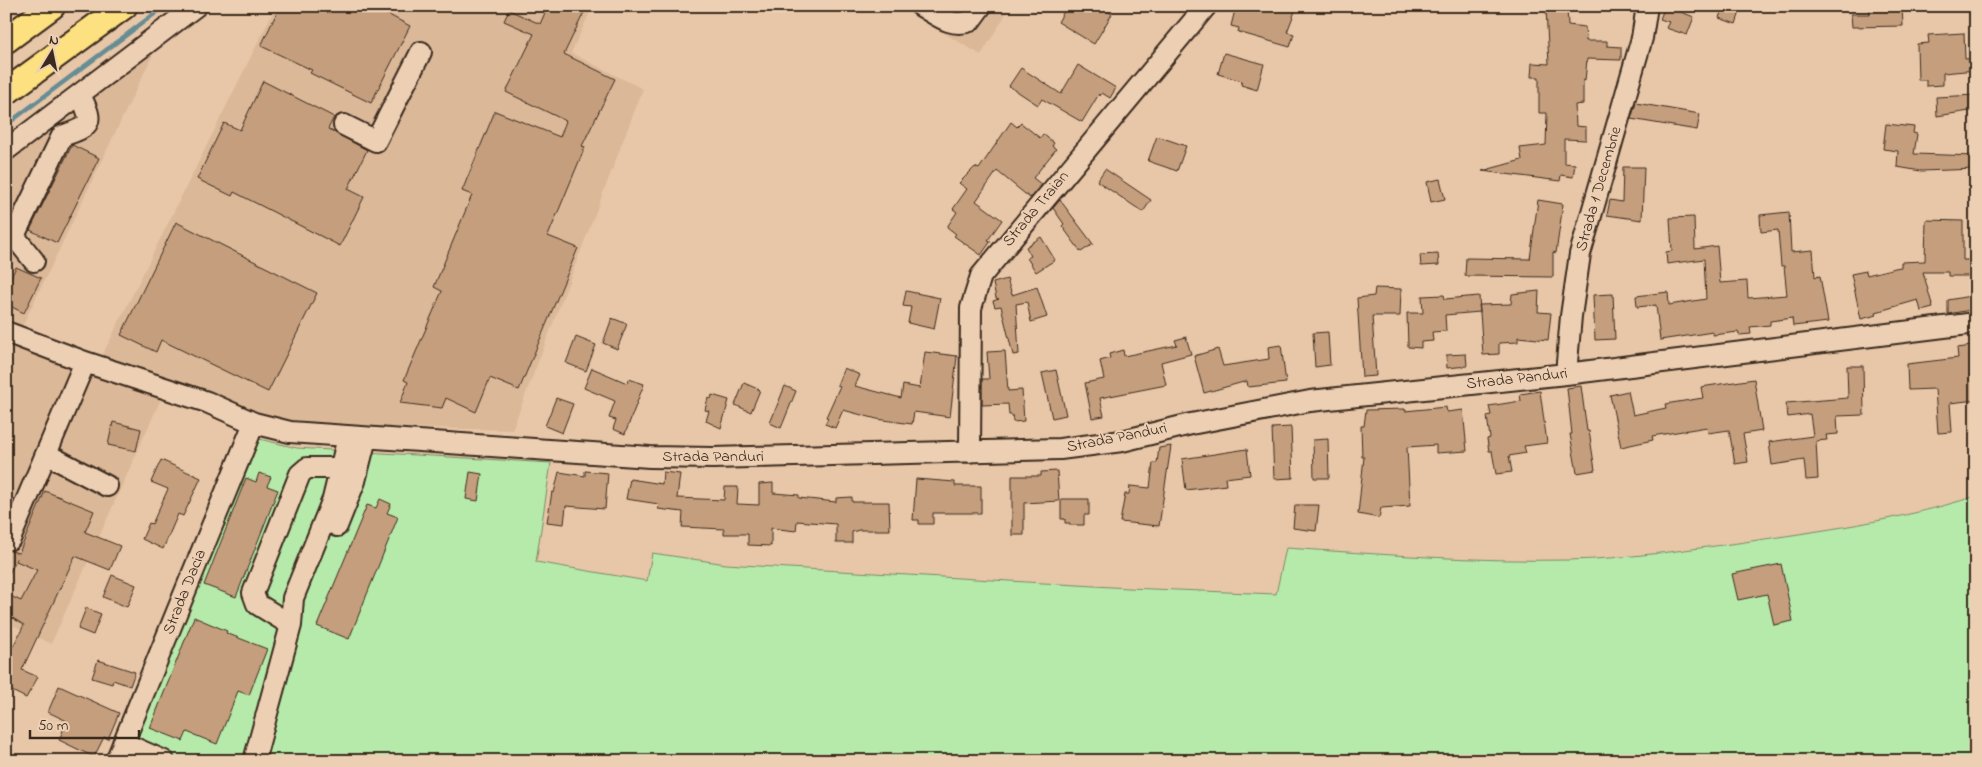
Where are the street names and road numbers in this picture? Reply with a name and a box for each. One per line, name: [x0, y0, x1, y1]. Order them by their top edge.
street label: Strada 1 Decembrie: [1570, 123, 1629, 254]
street label: Strada Traian: [997, 166, 1075, 252]
street label: Strada Panduri: [1465, 362, 1569, 396]
street label: Strada Panduri: [1065, 417, 1169, 459]
street label: Strada Panduri: [662, 445, 764, 469]
street label: Strada Dacia: [157, 546, 213, 638]

